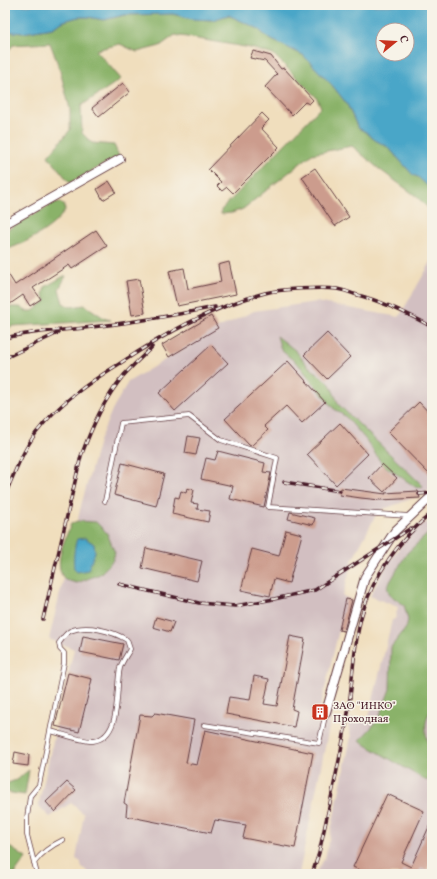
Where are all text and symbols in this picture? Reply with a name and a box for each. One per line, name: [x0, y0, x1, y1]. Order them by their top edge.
north arrow: [375, 22, 415, 62]
text: С: [395, 34, 411, 45]
place label: ЗАО "ИНКО" Проходная: [333, 699, 396, 727]
building icon: ЗАО "ИНКО" Проходная: [310, 702, 330, 722]

